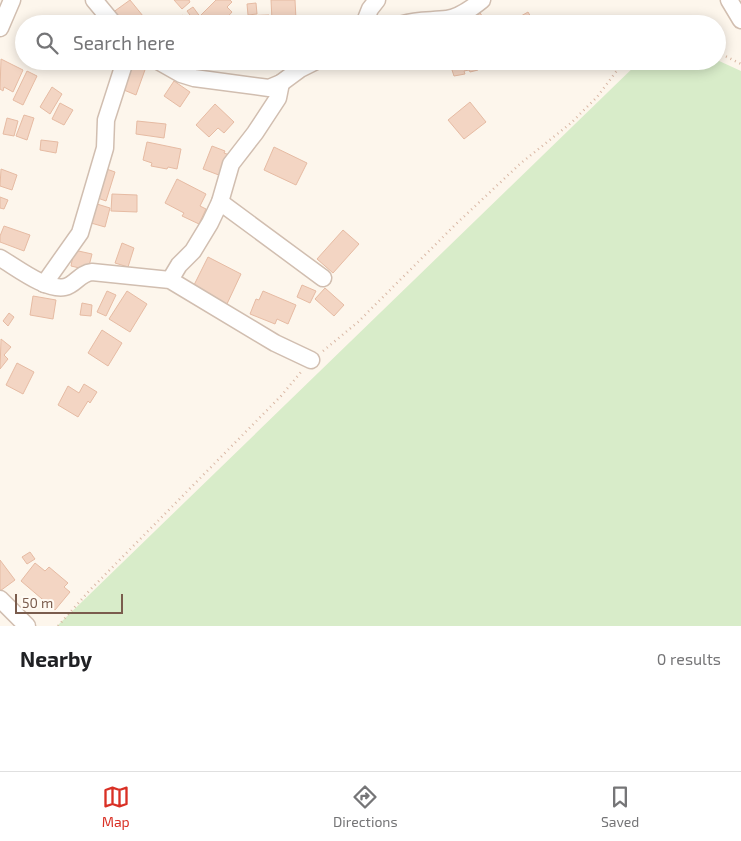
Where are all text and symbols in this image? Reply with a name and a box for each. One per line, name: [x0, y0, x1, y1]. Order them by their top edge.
search box: [15, 15, 726, 70]
icon: search: [33, 29, 61, 57]
text: Search here: [73, 31, 175, 54]
scale bar: [15, 591, 122, 614]
text: 50 m: [22, 594, 53, 611]
text: Nearby: [20, 646, 92, 671]
text: 0 results: [657, 649, 721, 668]
tab: Map: [102, 783, 130, 830]
tab: Directions: [333, 783, 398, 830]
tab: Saved: [601, 783, 639, 830]

